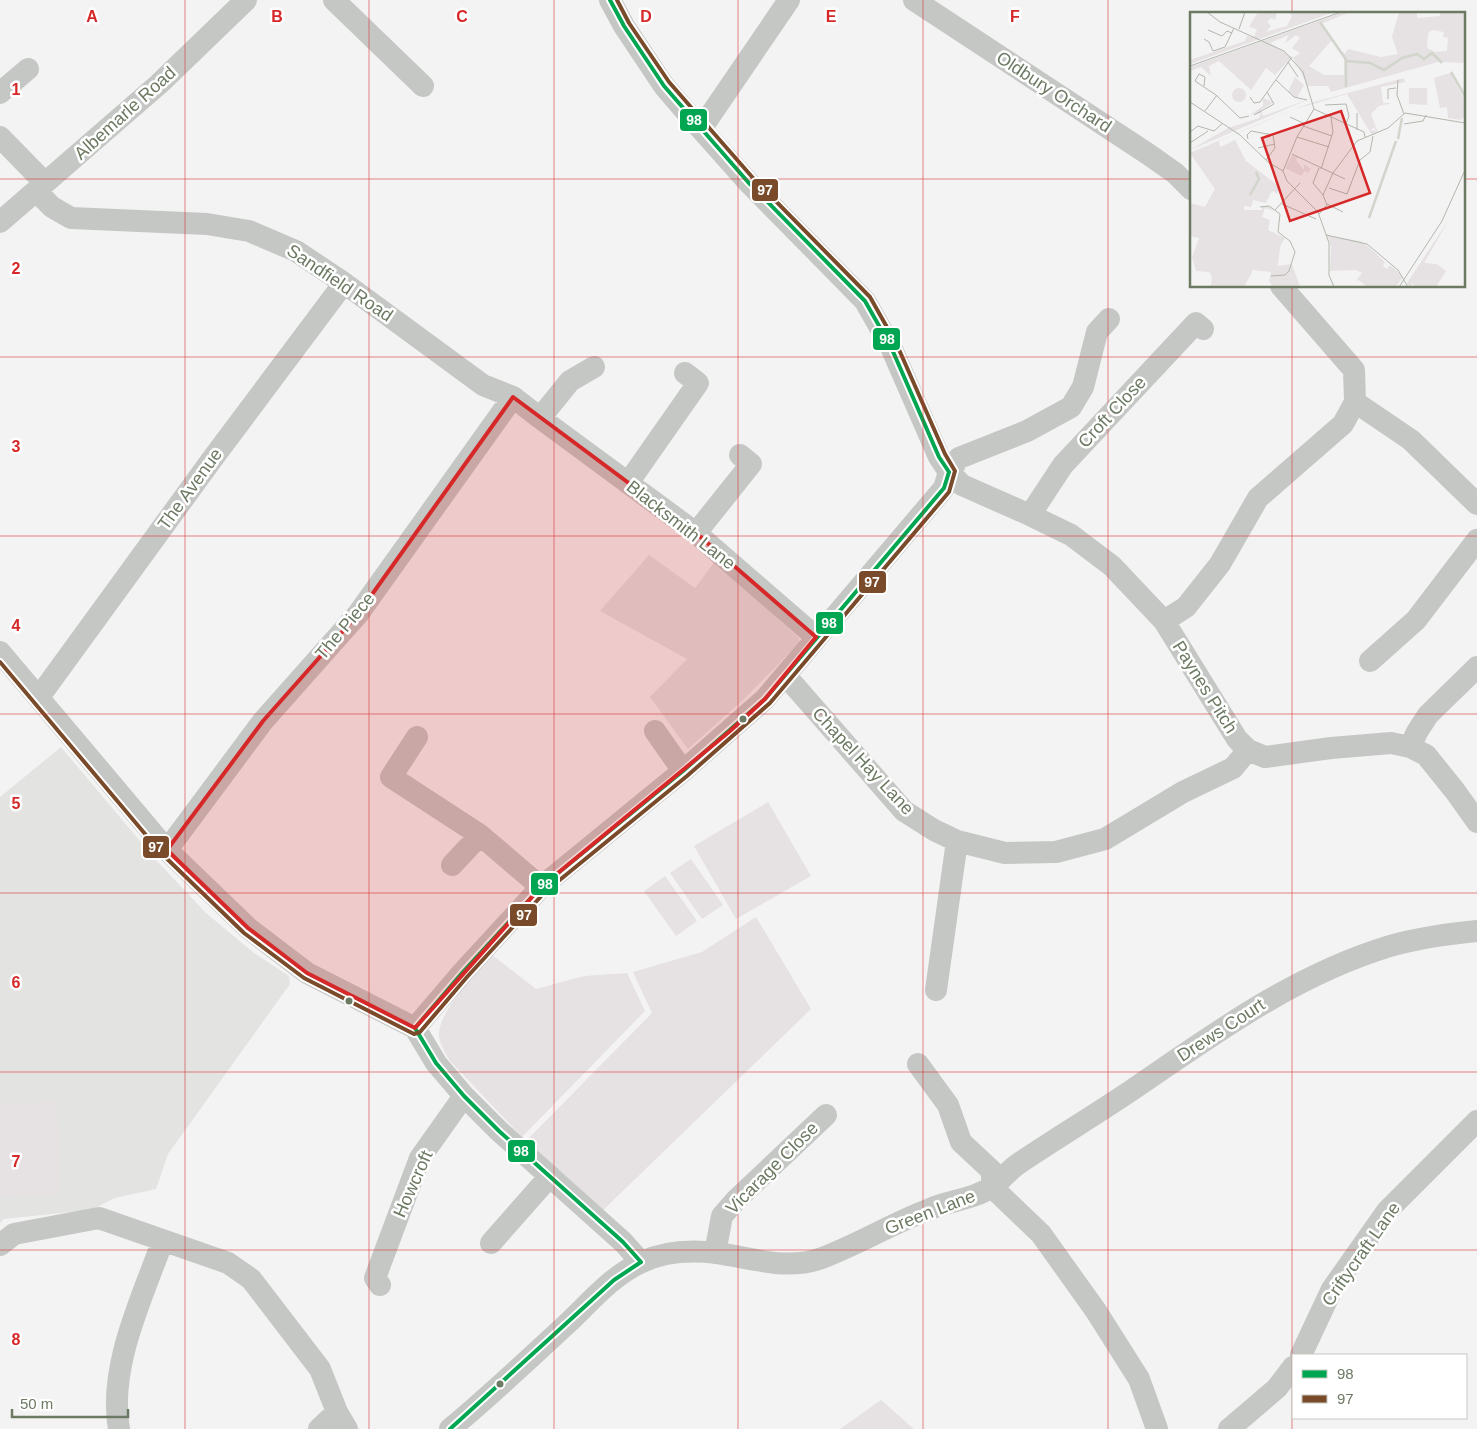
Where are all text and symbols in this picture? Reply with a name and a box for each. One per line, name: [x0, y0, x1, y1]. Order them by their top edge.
text: A: [86, 8, 98, 25]
text: B: [271, 8, 283, 25]
text: C: [456, 8, 468, 25]
text: D: [640, 8, 652, 25]
text: E: [826, 8, 837, 25]
text: F: [1010, 8, 1020, 25]
inset map: [1190, 12, 1464, 288]
street label: Oldbury Orchard: [993, 47, 1115, 137]
street label: Albemarle Road: [70, 62, 180, 164]
text: 1: [12, 81, 21, 98]
line badge: 98: [679, 108, 708, 132]
text: 98: [686, 112, 702, 128]
line badge: 97: [751, 178, 779, 202]
text: 97: [757, 182, 773, 198]
street label: Sandfield Road: [283, 240, 397, 326]
text: 2: [12, 260, 21, 277]
line badge: 98: [872, 327, 901, 351]
text: 98: [879, 331, 895, 347]
street label: Croft Close: [1074, 372, 1150, 452]
text: 3: [12, 438, 21, 455]
street label: The Avenue: [154, 444, 226, 534]
street label: Blacksmith Lane: [623, 476, 739, 574]
line badge: 97: [858, 570, 887, 594]
text: 97: [864, 574, 880, 590]
street label: The Piece: [311, 589, 379, 663]
line badge: 98: [815, 611, 844, 635]
text: 98: [821, 615, 837, 631]
text: 4: [12, 617, 21, 634]
street label: Paynes Pitch: [1169, 637, 1241, 737]
street label: Chapel Hay Lane: [808, 703, 918, 819]
unlabelled marker: [738, 714, 748, 724]
text: 5: [12, 795, 21, 812]
line badge: 97: [142, 835, 170, 859]
text: 97: [148, 839, 164, 855]
line badge: 98: [530, 872, 559, 896]
text: 98: [537, 876, 553, 892]
line badge: 97: [509, 903, 538, 927]
text: 97: [516, 907, 532, 923]
text: 6: [12, 974, 21, 991]
street label: Drews Court: [1174, 994, 1268, 1066]
unlabelled marker: [344, 996, 354, 1006]
street label: Vicarage Close: [722, 1118, 822, 1218]
line badge: 98: [507, 1139, 536, 1163]
text: 98: [513, 1143, 529, 1159]
street label: Howcroft: [389, 1147, 437, 1221]
text: 7: [12, 1153, 21, 1170]
street label: Green Lane: [882, 1186, 978, 1238]
street label: Criftycraft Lane: [1318, 1198, 1404, 1310]
text: 8: [12, 1331, 21, 1348]
legend: [1292, 1354, 1467, 1419]
text: 98: [1337, 1365, 1354, 1382]
unlabelled marker: [495, 1379, 505, 1389]
scale bar: [12, 1386, 129, 1418]
text: 97: [1337, 1390, 1354, 1407]
text: 50 m: [20, 1395, 53, 1412]

